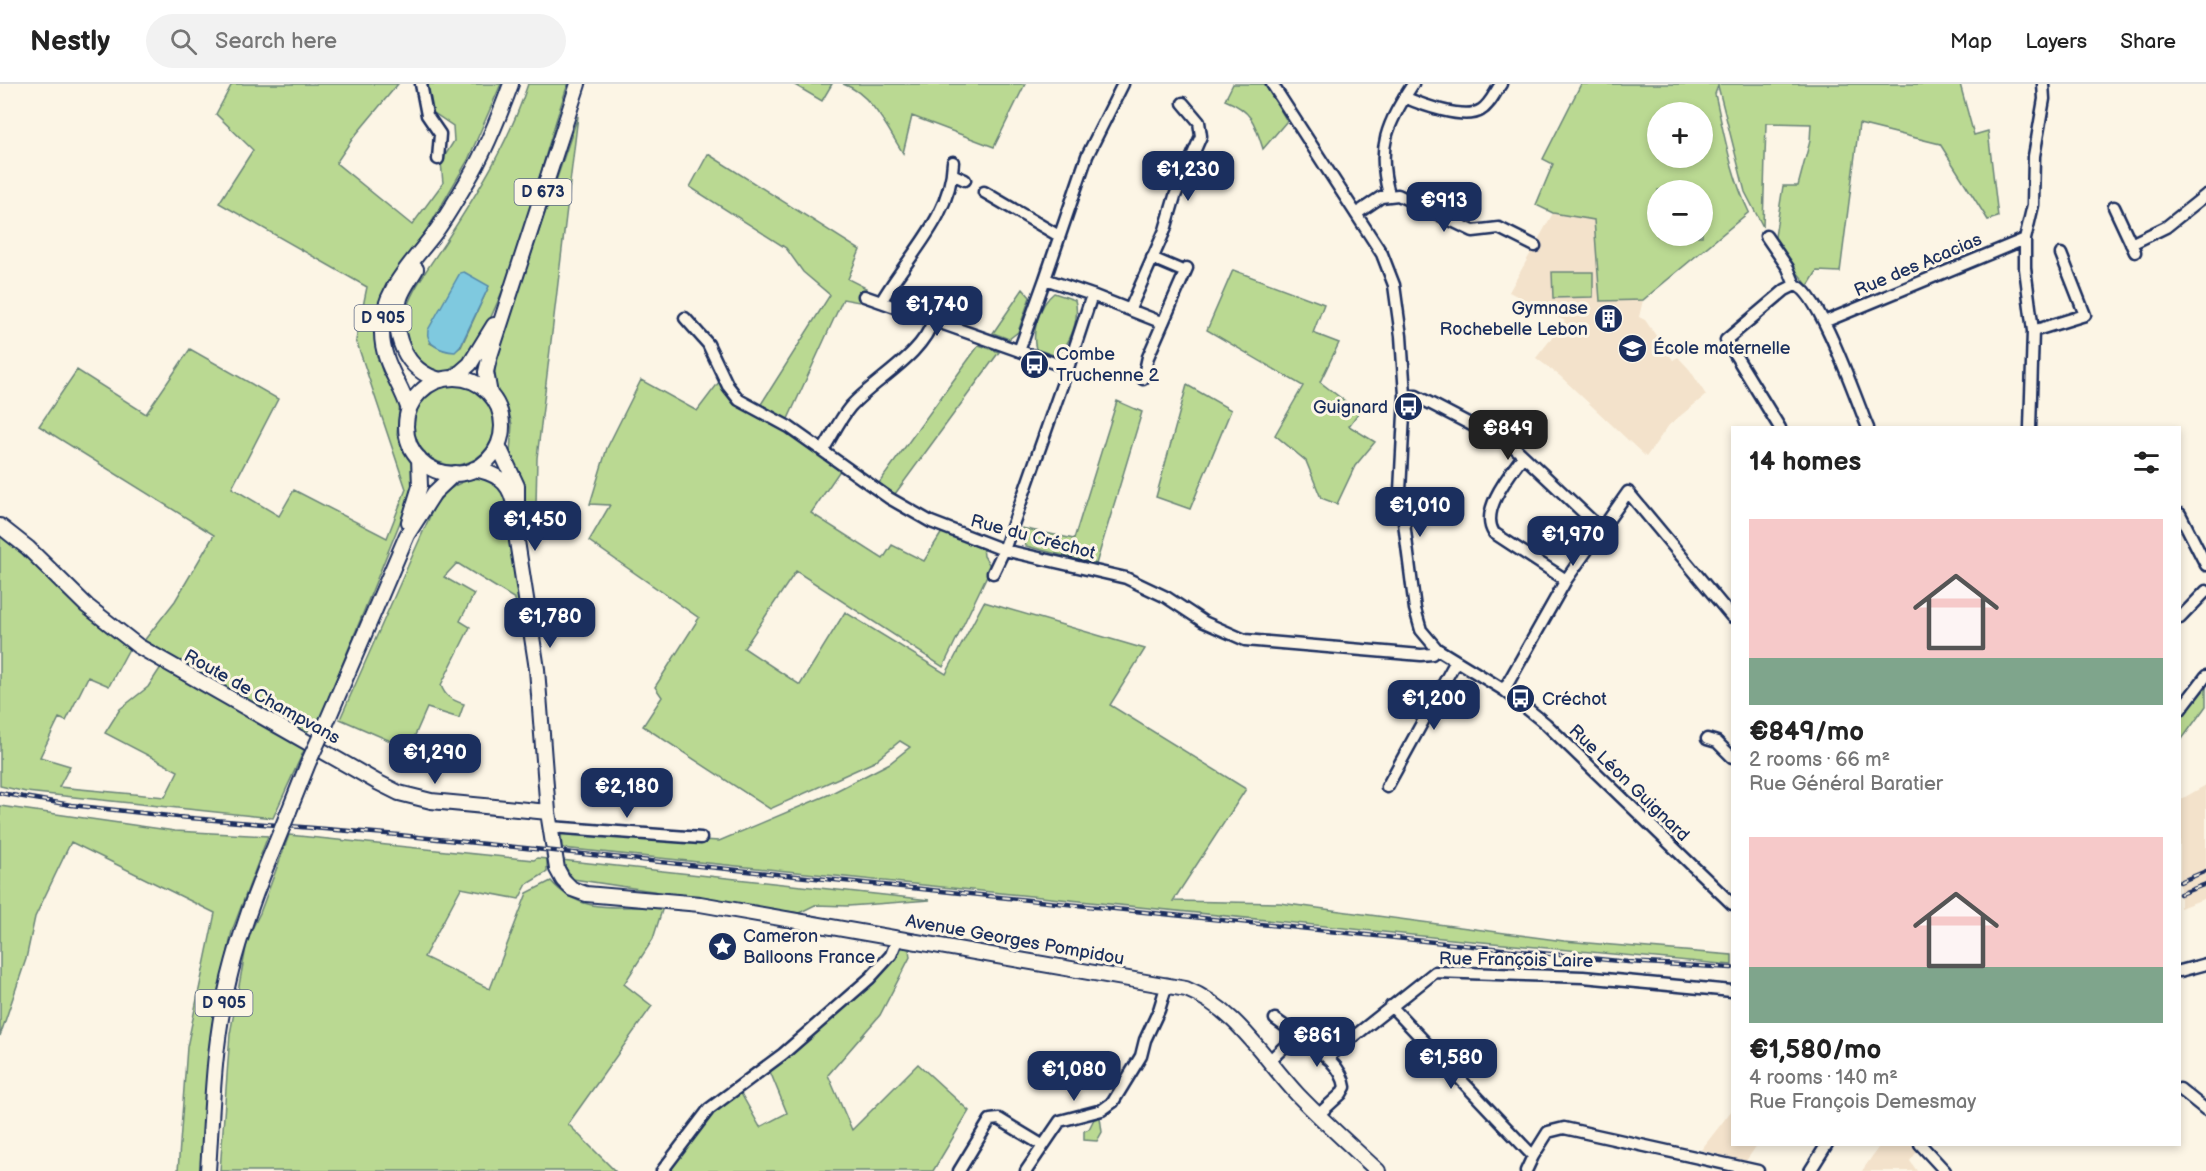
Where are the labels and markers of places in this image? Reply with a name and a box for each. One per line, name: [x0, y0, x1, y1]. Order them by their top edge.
pin: €1,230: [1139, 151, 1237, 202]
pin: €913: [1408, 182, 1480, 233]
pin: €1,740: [888, 286, 986, 337]
place label: Gymnase Rochebelle Lebon: [1440, 298, 1588, 340]
building icon: Gymnase Rochebelle Lebon: [1593, 302, 1625, 334]
school or university icon: École maternelle: [1616, 332, 1648, 364]
place label: École maternelle: [1653, 336, 1791, 359]
place label: Combe Truchenne 2: [1056, 344, 1159, 386]
bus stop icon: Combe Truchenne 2: [1019, 348, 1051, 380]
bus stop icon: Guignard: [1393, 391, 1425, 423]
place label: Guignard: [1313, 397, 1388, 418]
pin: €849: [1472, 410, 1544, 461]
pin: €1,010: [1371, 487, 1469, 538]
pin: €1,450: [486, 501, 584, 552]
pin: €1,970: [1524, 516, 1622, 567]
pin: €1,780: [501, 598, 599, 649]
pin: €1,200: [1385, 680, 1483, 731]
bus stop icon: Créchot: [1505, 683, 1537, 715]
place label: Créchot: [1542, 689, 1607, 710]
pin: €1,290: [386, 734, 484, 785]
pin: €2,180: [578, 768, 676, 819]
place label: Cameron Balloons France: [743, 926, 876, 968]
place icon: Cameron Balloons France: [706, 930, 738, 962]
pin: €861: [1281, 1017, 1353, 1068]
pin: €1,580: [1402, 1039, 1500, 1090]
pin: €1,080: [1025, 1051, 1123, 1102]

